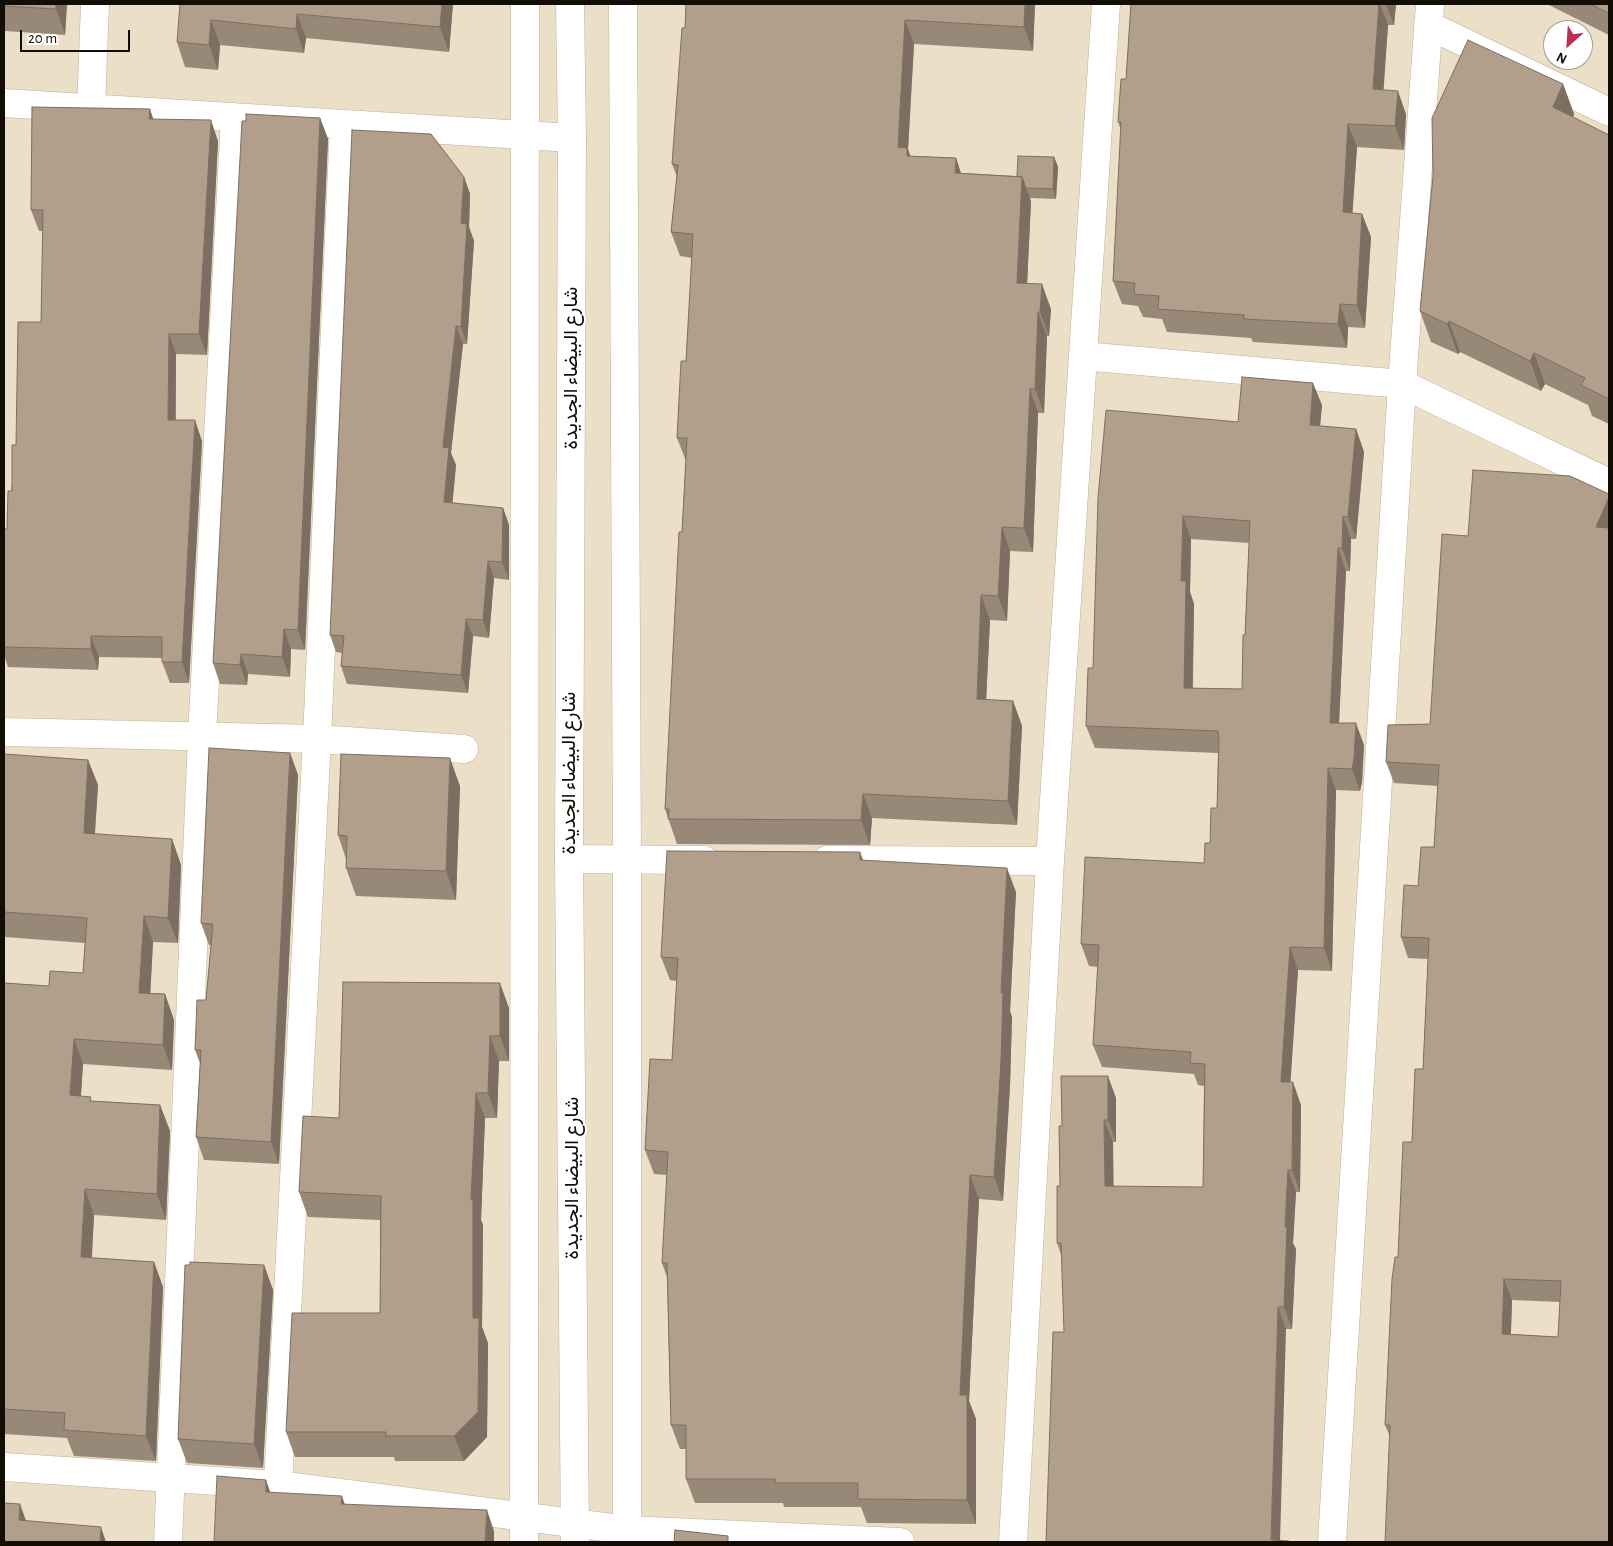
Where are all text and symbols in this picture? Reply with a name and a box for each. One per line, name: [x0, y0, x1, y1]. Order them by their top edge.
scale bar: [22, 20, 132, 52]
north arrow: [1543, 20, 1593, 70]
text: 20 m: [28, 31, 57, 46]
text: N: [1554, 49, 1569, 66]
street label: شارع البيضاء الجديدة: [559, 287, 583, 449]
street label: شارع البيضاء الجديدة: [557, 692, 581, 854]
street label: شارع البيضاء الجديدة: [560, 1097, 584, 1259]

